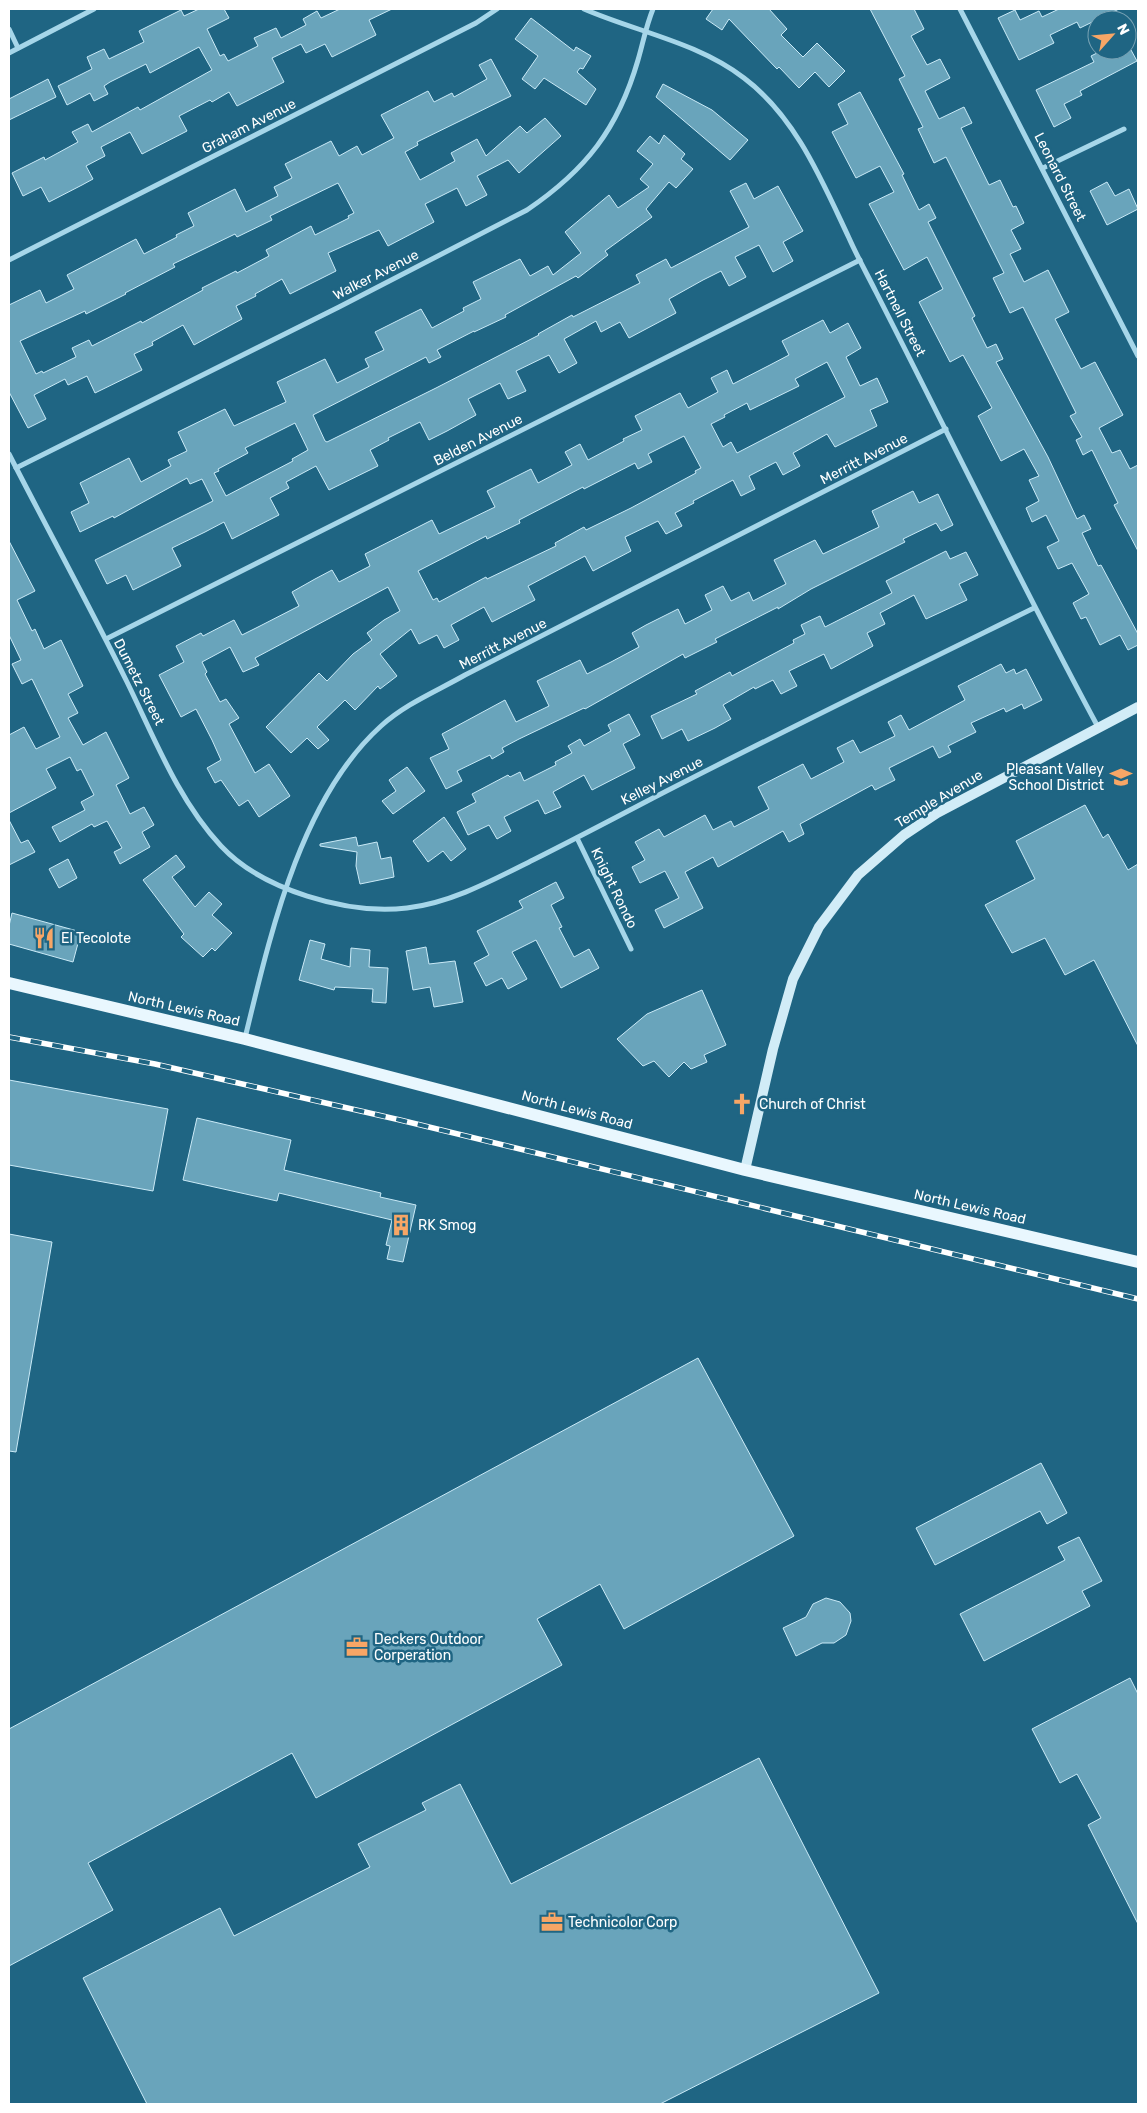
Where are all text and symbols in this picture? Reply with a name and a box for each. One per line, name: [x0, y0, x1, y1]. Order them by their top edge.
north arrow: [1087, 10, 1137, 60]
text: N: [1113, 21, 1133, 38]
street label: Graham Avenue: [199, 95, 299, 157]
street label: Leonard Street: [1030, 130, 1090, 225]
street label: Walker Avenue: [330, 246, 422, 304]
street label: Hartnell Street: [871, 267, 929, 360]
street label: Belden Avenue: [431, 410, 525, 470]
street label: Merritt Avenue: [817, 430, 911, 488]
street label: Merritt Avenue: [456, 615, 550, 673]
street label: Dumetz Street: [110, 636, 168, 729]
street label: Kelley Avenue: [618, 753, 706, 809]
place label: Pleasant Valley School District: [1006, 761, 1105, 794]
school or university icon: Pleasant Valley School District: [1108, 764, 1134, 790]
street label: Temple Avenue: [892, 766, 986, 832]
street label: Knight Rondo: [587, 845, 641, 931]
restaurant icon: El Tecolote: [31, 925, 57, 951]
place label: El Tecolote: [61, 930, 131, 947]
street label: North Lewis Road: [126, 988, 242, 1030]
street label: North Lewis Road: [520, 1087, 634, 1133]
church icon: Church of Christ: [729, 1091, 755, 1117]
place label: Church of Christ: [759, 1096, 866, 1113]
street label: North Lewis Road: [912, 1186, 1028, 1228]
building icon: RK Smog: [388, 1212, 414, 1238]
place label: RK Smog: [418, 1217, 476, 1234]
place label: Deckers Outdoor Corperation: [374, 1631, 484, 1664]
office icon: Deckers Outdoor Corperation: [344, 1634, 370, 1660]
office icon: Technicolor Corp: [539, 1909, 565, 1935]
place label: Technicolor Corp: [568, 1914, 677, 1931]

